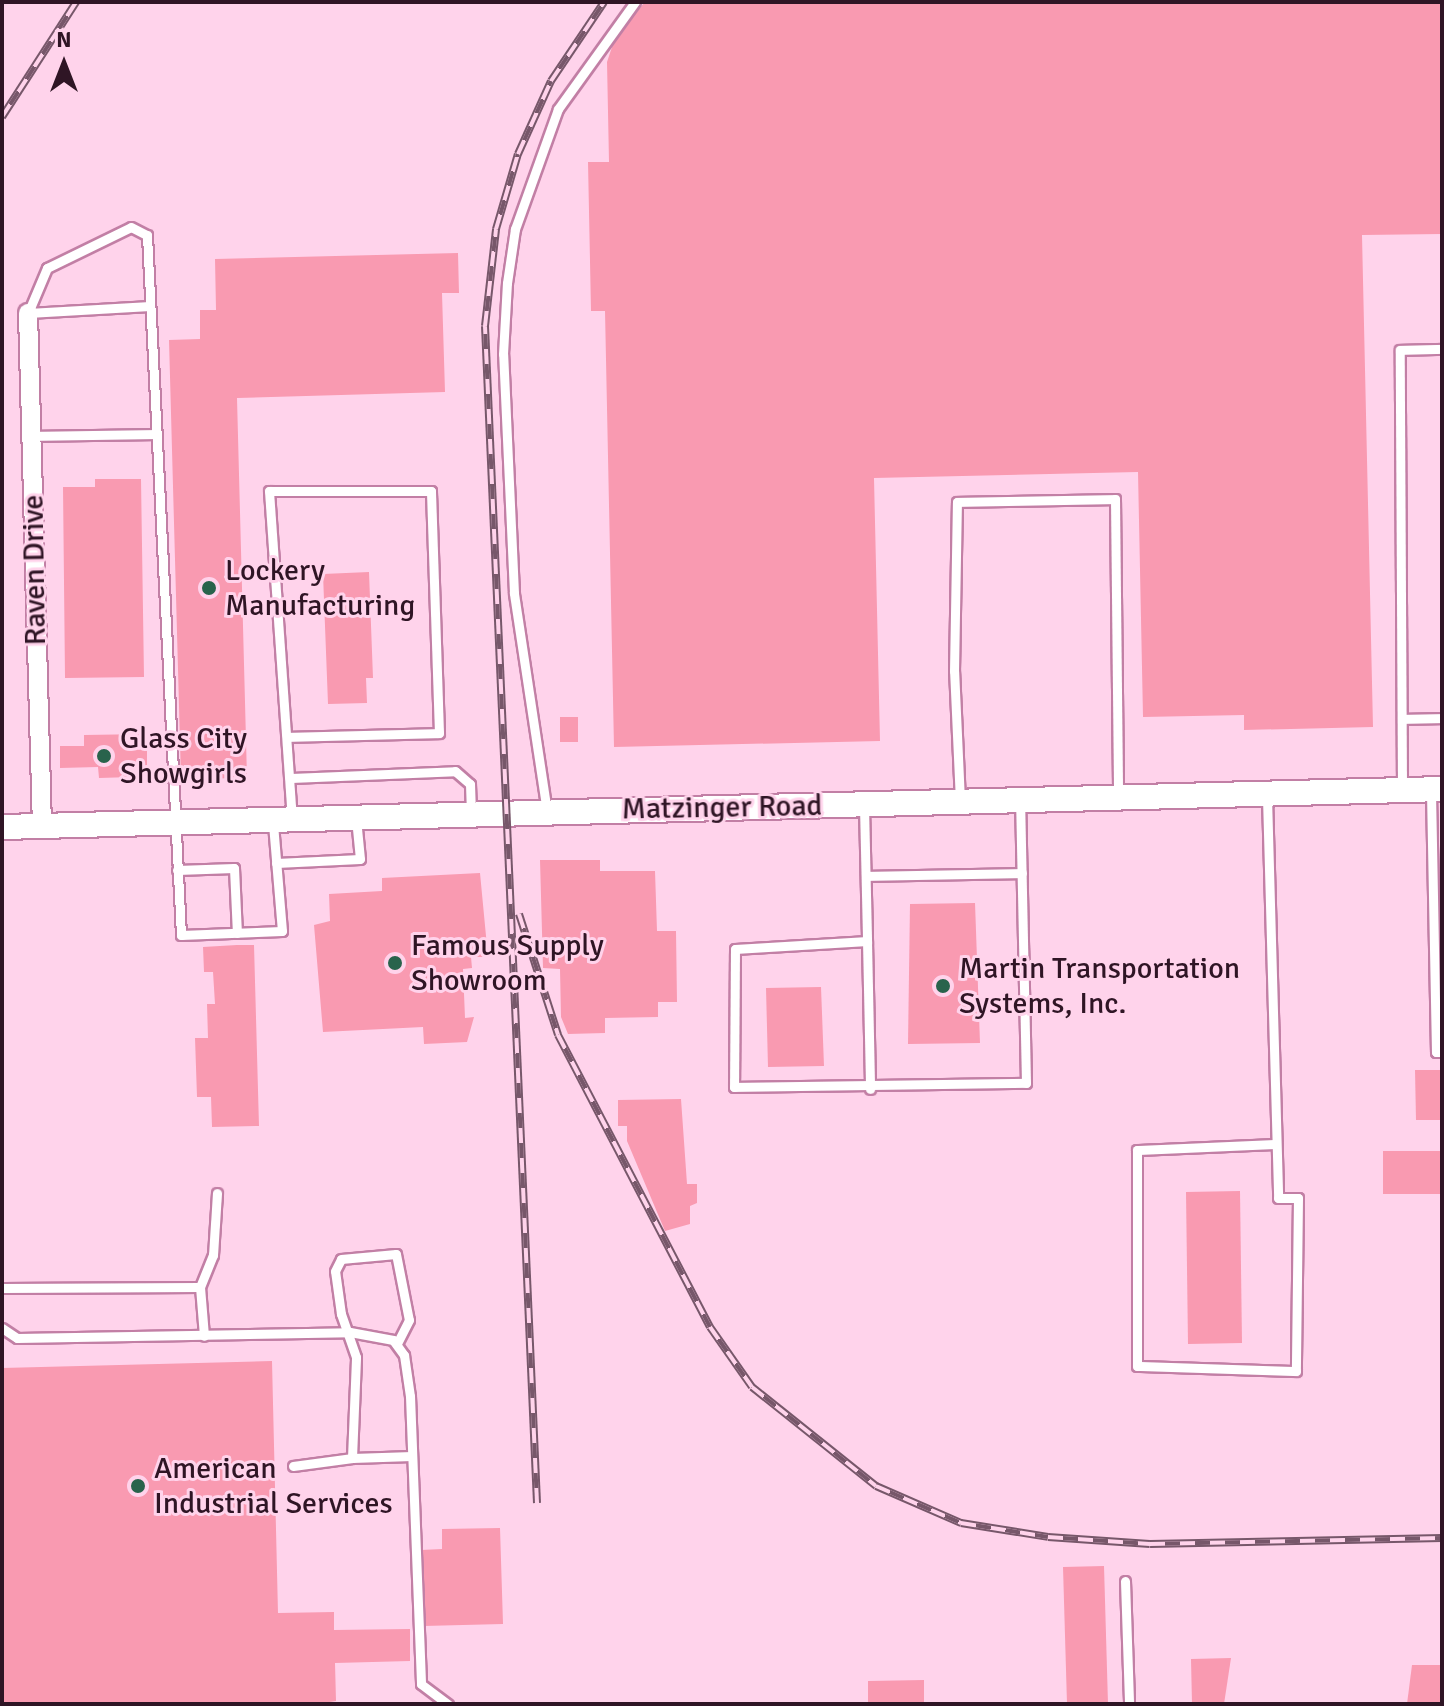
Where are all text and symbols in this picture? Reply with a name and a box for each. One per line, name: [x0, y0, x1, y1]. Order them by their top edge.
north arrow: [24, 24, 104, 104]
text: N: [56, 26, 72, 53]
street label: Raven Drive: [16, 494, 54, 646]
place label: Lockery Manufacturing: [225, 553, 415, 624]
marker: Lockery Manufacturing: [200, 579, 218, 597]
place label: Glass City Showgirls: [120, 721, 247, 792]
marker: Glass City Showgirls: [95, 747, 113, 765]
street label: Matzinger Road: [621, 788, 823, 828]
place label: Famous Supply Showroom: [411, 928, 604, 998]
place label: Martin Transportation Systems, Inc.: [959, 951, 1240, 1022]
marker: Famous Supply Showroom: [386, 954, 404, 972]
marker: Martin Transportation Systems, Inc.: [934, 977, 952, 995]
place label: American Industrial Services: [154, 1451, 393, 1522]
marker: American Industrial Services: [129, 1477, 147, 1495]

